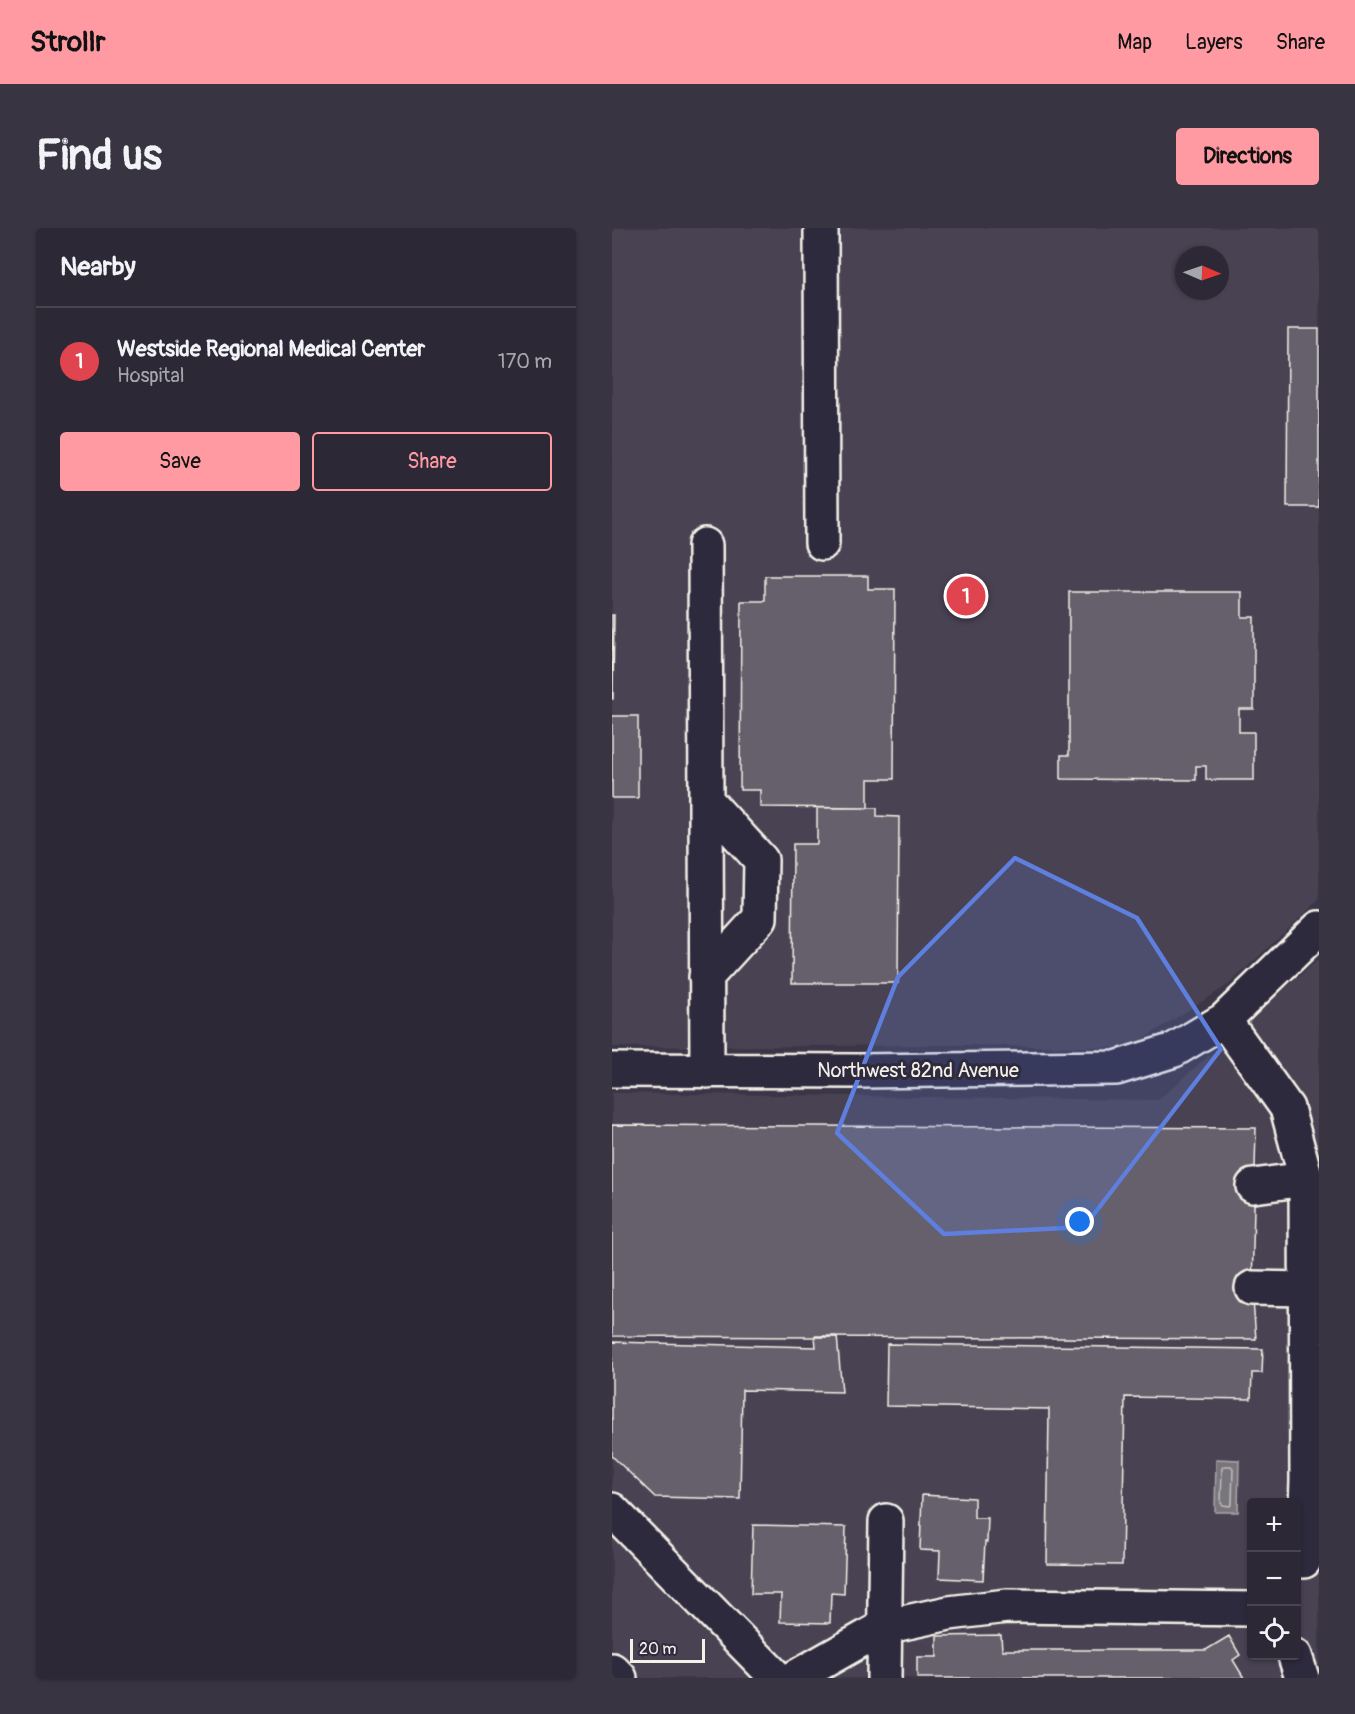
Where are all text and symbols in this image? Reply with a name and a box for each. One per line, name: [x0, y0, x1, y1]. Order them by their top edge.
text: Strollr: [30, 25, 105, 60]
text: Map: [1117, 29, 1152, 56]
text: Layers: [1185, 29, 1243, 56]
text: Share: [1276, 29, 1325, 56]
button: Directions: [1176, 128, 1319, 185]
text: Find us: [36, 130, 162, 182]
north arrow: [1175, 246, 1229, 300]
text: Nearby: [60, 251, 136, 283]
text: Westside Regional Medical Center: [117, 335, 425, 363]
text: 1: [76, 349, 83, 374]
text: 170 m: [498, 349, 552, 374]
text: Hospital: [117, 363, 184, 388]
button: Save: [60, 432, 300, 491]
button: Share: [312, 432, 552, 491]
pin: 1: [946, 574, 986, 619]
street label: Northwest 82nd Avenue: [817, 1058, 1019, 1083]
your location: [1065, 1207, 1094, 1236]
map controls: [1247, 1498, 1301, 1660]
button: +: [1247, 1498, 1301, 1552]
button: −: [1247, 1552, 1301, 1606]
button: locate: [1247, 1606, 1301, 1660]
scale bar: [630, 1636, 705, 1664]
text: 20 m: [639, 1639, 677, 1659]

